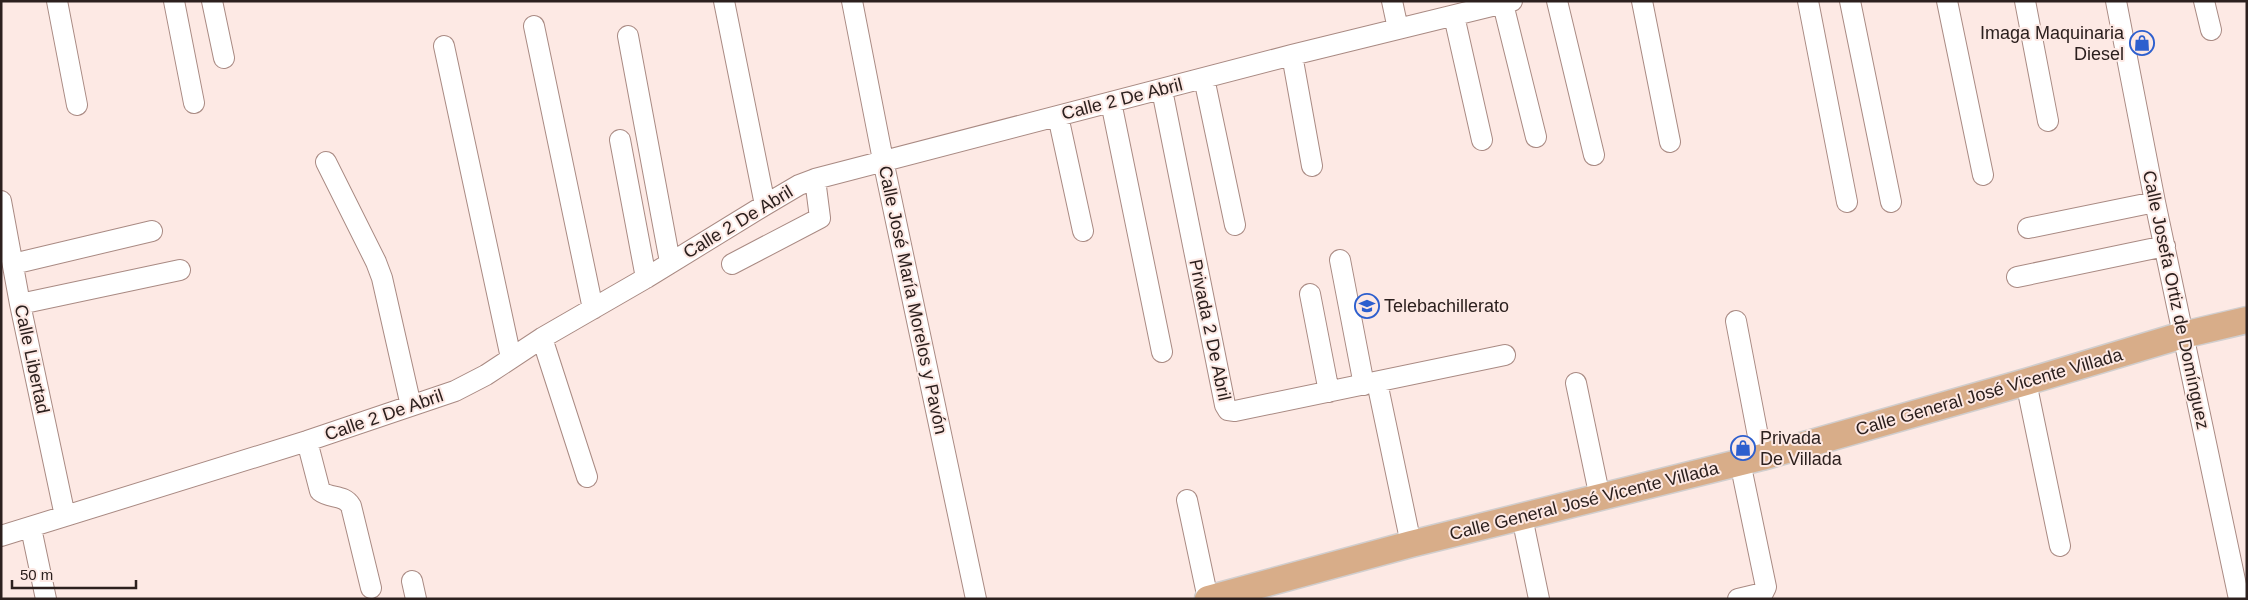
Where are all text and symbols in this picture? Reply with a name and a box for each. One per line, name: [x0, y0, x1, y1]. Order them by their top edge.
place label: Imaga Maquinaria Diesel: [1980, 23, 2125, 64]
shop icon: Imaga Maquinaria Diesel: [2129, 30, 2155, 56]
street label: Calle 2 De Abril: [1059, 74, 1185, 124]
street label: Calle José María Morelos y Pavón: [875, 164, 951, 436]
street label: Calle Josefa Ortiz de Domínguez: [2139, 169, 2213, 431]
street label: Calle 2 De Abril: [680, 181, 796, 263]
street label: Privada 2 De Abril: [1185, 257, 1235, 403]
school or university icon: Telebachillerato: [1354, 293, 1380, 319]
place label: Telebachillerato: [1384, 296, 1509, 316]
street label: Calle Libertad: [11, 303, 53, 415]
street label: Calle General José Vicente Villada: [1853, 344, 2126, 440]
street label: Calle 2 De Abril: [322, 385, 446, 445]
place label: Privada De Villada: [1760, 428, 1843, 469]
shop icon: Privada De Villada: [1730, 435, 1756, 461]
street label: Calle General José Vicente Villada: [1447, 458, 1722, 544]
scale bar: [12, 558, 136, 590]
text: 50 m: [20, 566, 53, 583]

